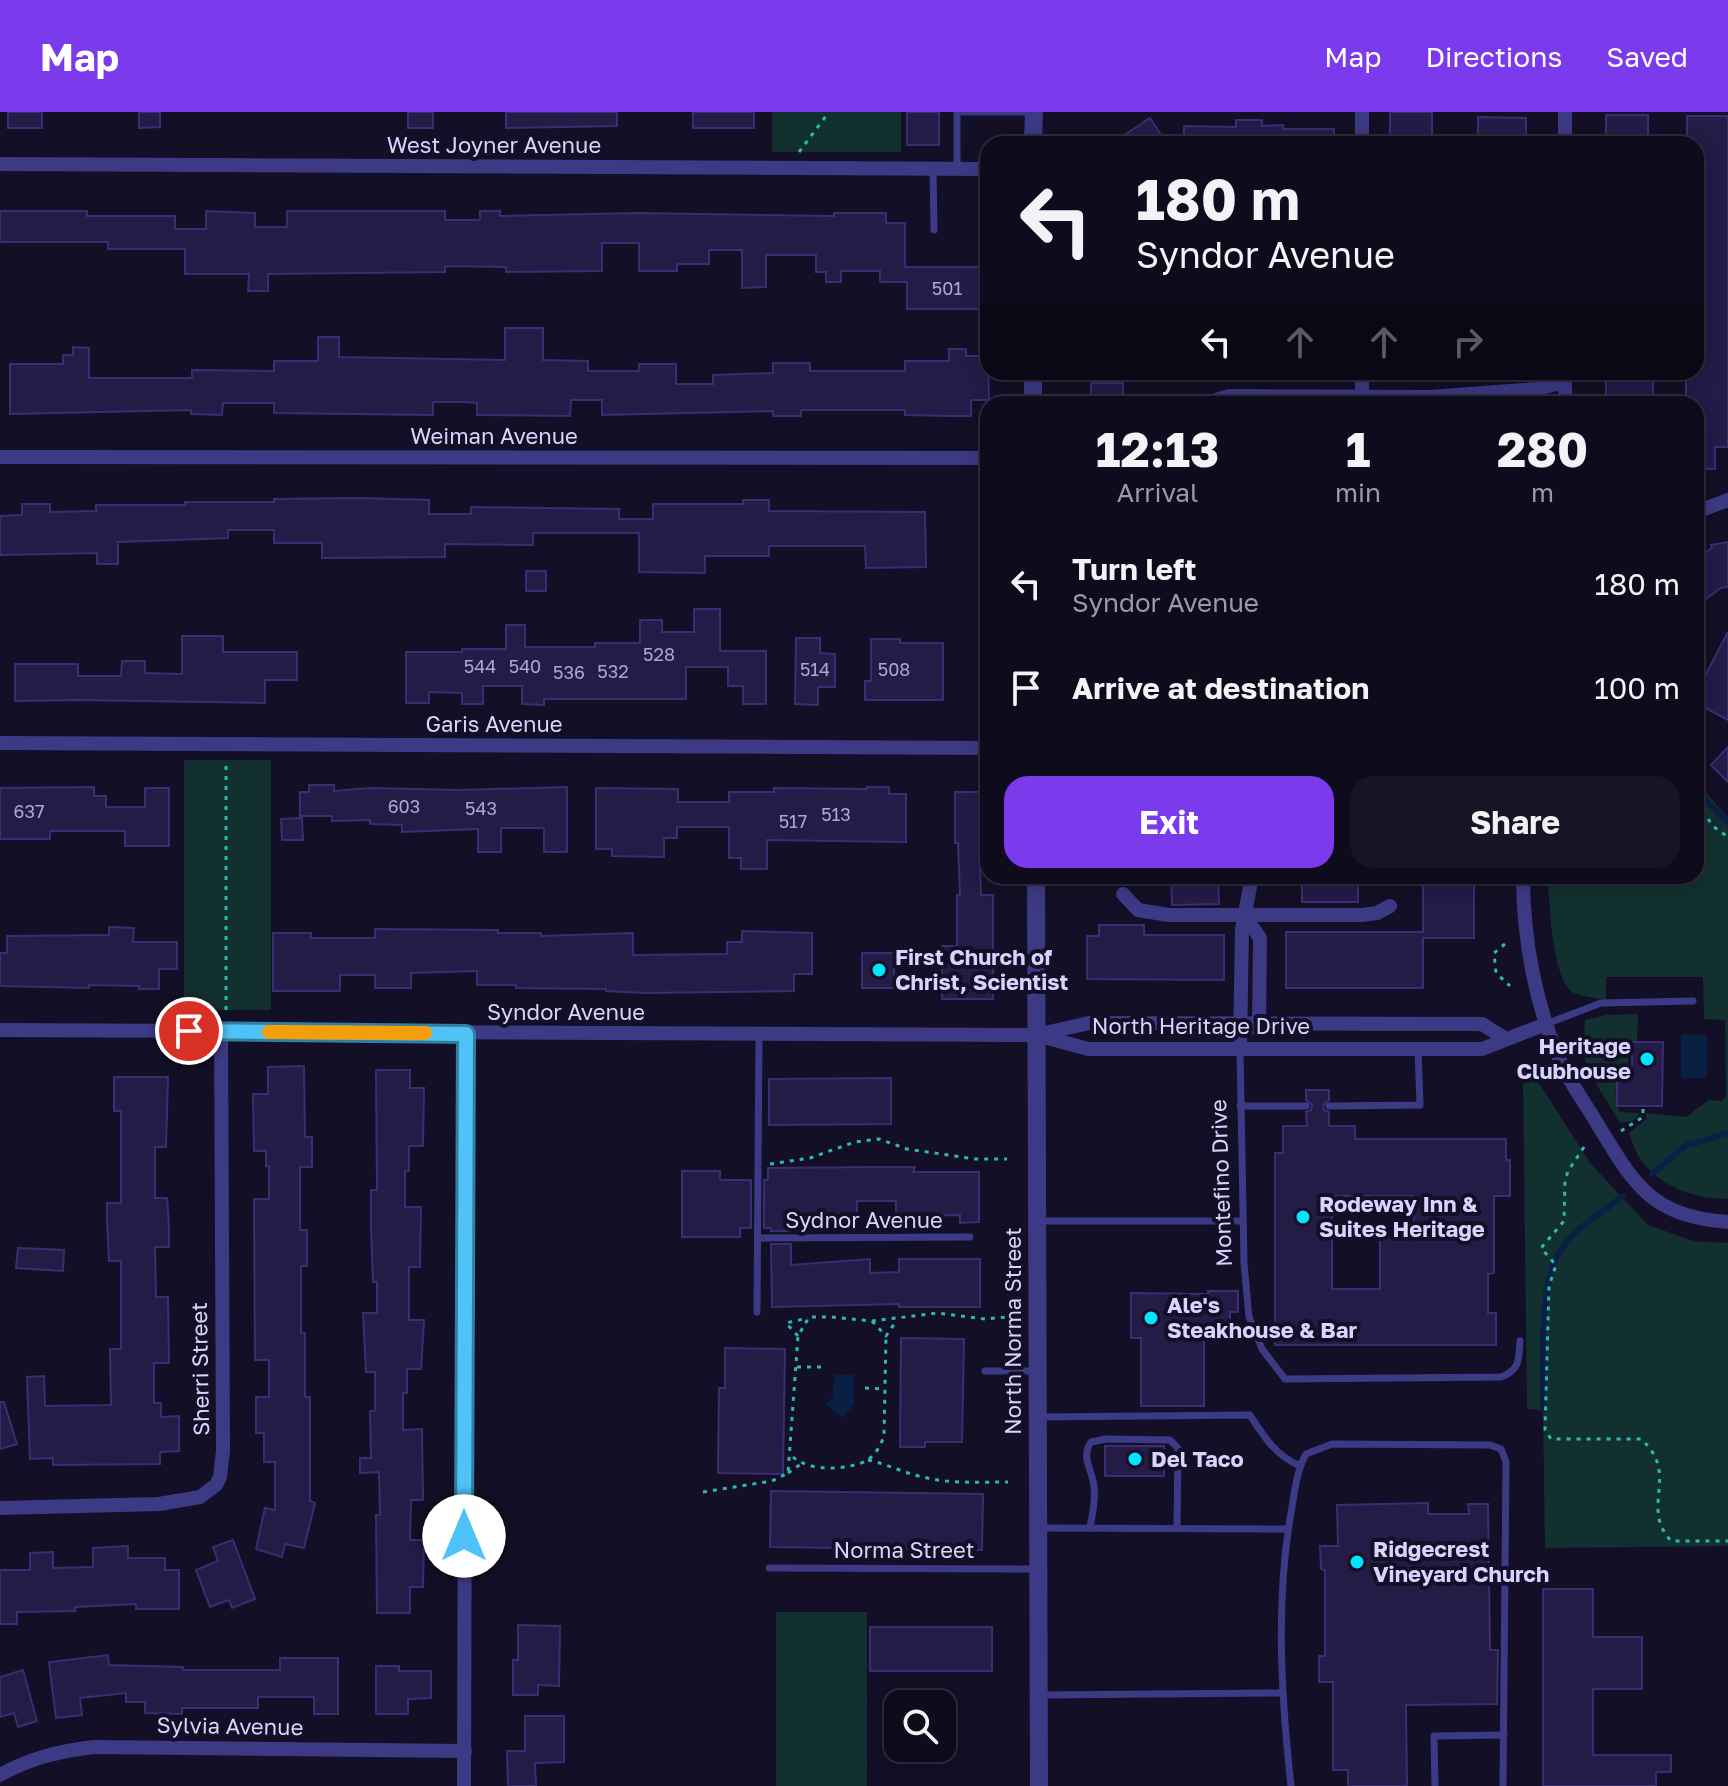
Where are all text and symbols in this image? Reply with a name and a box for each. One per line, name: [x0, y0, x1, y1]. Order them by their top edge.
text: Map: [40, 34, 119, 79]
text: Map: [1324, 40, 1381, 73]
text: Directions: [1425, 40, 1562, 73]
text: Saved: [1606, 40, 1688, 73]
street label: West Joyner Avenue: [387, 131, 601, 158]
text: 180 m: [1136, 165, 1300, 232]
icon: left: [1004, 168, 1108, 272]
text: Syndor Avenue: [1136, 233, 1395, 276]
house number: 501: [932, 277, 962, 299]
icon: left: [1194, 320, 1238, 364]
icon: ahead: [1278, 320, 1322, 364]
icon: ahead: [1362, 320, 1406, 364]
icon: right: [1446, 320, 1490, 364]
text: 12:13: [1096, 420, 1219, 478]
text: 1: [1346, 420, 1370, 478]
text: 280: [1497, 420, 1588, 478]
street label: Weiman Avenue: [410, 422, 578, 449]
text: Arrival: [1117, 477, 1198, 508]
text: min: [1335, 477, 1381, 508]
text: m: [1531, 477, 1554, 508]
text: Turn left: [1072, 551, 1197, 587]
icon: left: [1004, 562, 1048, 606]
text: 180 m: [1595, 566, 1680, 602]
text: Syndor Avenue: [1072, 587, 1259, 618]
house number: 528: [643, 643, 675, 665]
house number: 544: [464, 655, 496, 677]
house number: 540: [509, 655, 541, 677]
house number: 514: [800, 658, 830, 680]
house number: 508: [878, 658, 910, 680]
house number: 532: [597, 660, 629, 682]
house number: 536: [553, 661, 585, 683]
icon: arrive: [1004, 666, 1048, 710]
text: Arrive at destination: [1072, 670, 1369, 706]
text: 100 m: [1594, 670, 1680, 706]
street label: Garis Avenue: [425, 710, 563, 737]
button: Exit: [1004, 776, 1334, 868]
button: Share: [1350, 776, 1680, 868]
house number: 603: [388, 795, 420, 817]
house number: 543: [465, 797, 497, 819]
house number: 637: [14, 800, 44, 822]
house number: 513: [821, 803, 851, 825]
house number: 517: [779, 810, 807, 832]
place label: First Church of Christ, Scientist: [895, 943, 1068, 995]
marker: First Church of Christ, Scientist: [870, 961, 888, 979]
pin: [155, 997, 223, 1065]
street label: Syndor Avenue: [487, 998, 645, 1025]
icon: arrive: [167, 1009, 211, 1053]
street label: North Heritage Drive: [1092, 1012, 1310, 1039]
place label: Heritage Clubhouse: [1516, 1032, 1631, 1084]
marker: Heritage Clubhouse: [1638, 1050, 1656, 1068]
street label: Montefino Drive: [1204, 1099, 1237, 1267]
place label: Rodeway Inn & Suites Heritage: [1319, 1190, 1485, 1242]
street label: Sydnor Avenue: [785, 1206, 943, 1233]
marker: Rodeway Inn & Suites Heritage: [1294, 1208, 1312, 1226]
street label: North Norma Street: [999, 1227, 1026, 1435]
place label: Ale's Steakhouse & Bar: [1167, 1291, 1358, 1343]
street label: Sherri Street: [185, 1302, 214, 1436]
marker: Ale's Steakhouse & Bar: [1142, 1309, 1160, 1327]
place label: Del Taco: [1151, 1445, 1244, 1472]
marker: Del Taco: [1126, 1450, 1144, 1468]
position arrow: [422, 1494, 506, 1578]
place label: Ridgecrest Vineyard Church: [1373, 1535, 1549, 1587]
street label: Norma Street: [833, 1536, 975, 1563]
marker: Ridgecrest Vineyard Church: [1348, 1553, 1366, 1571]
map controls: [884, 1690, 956, 1762]
button: search: [884, 1690, 956, 1762]
street label: Sylvia Avenue: [156, 1711, 304, 1740]

